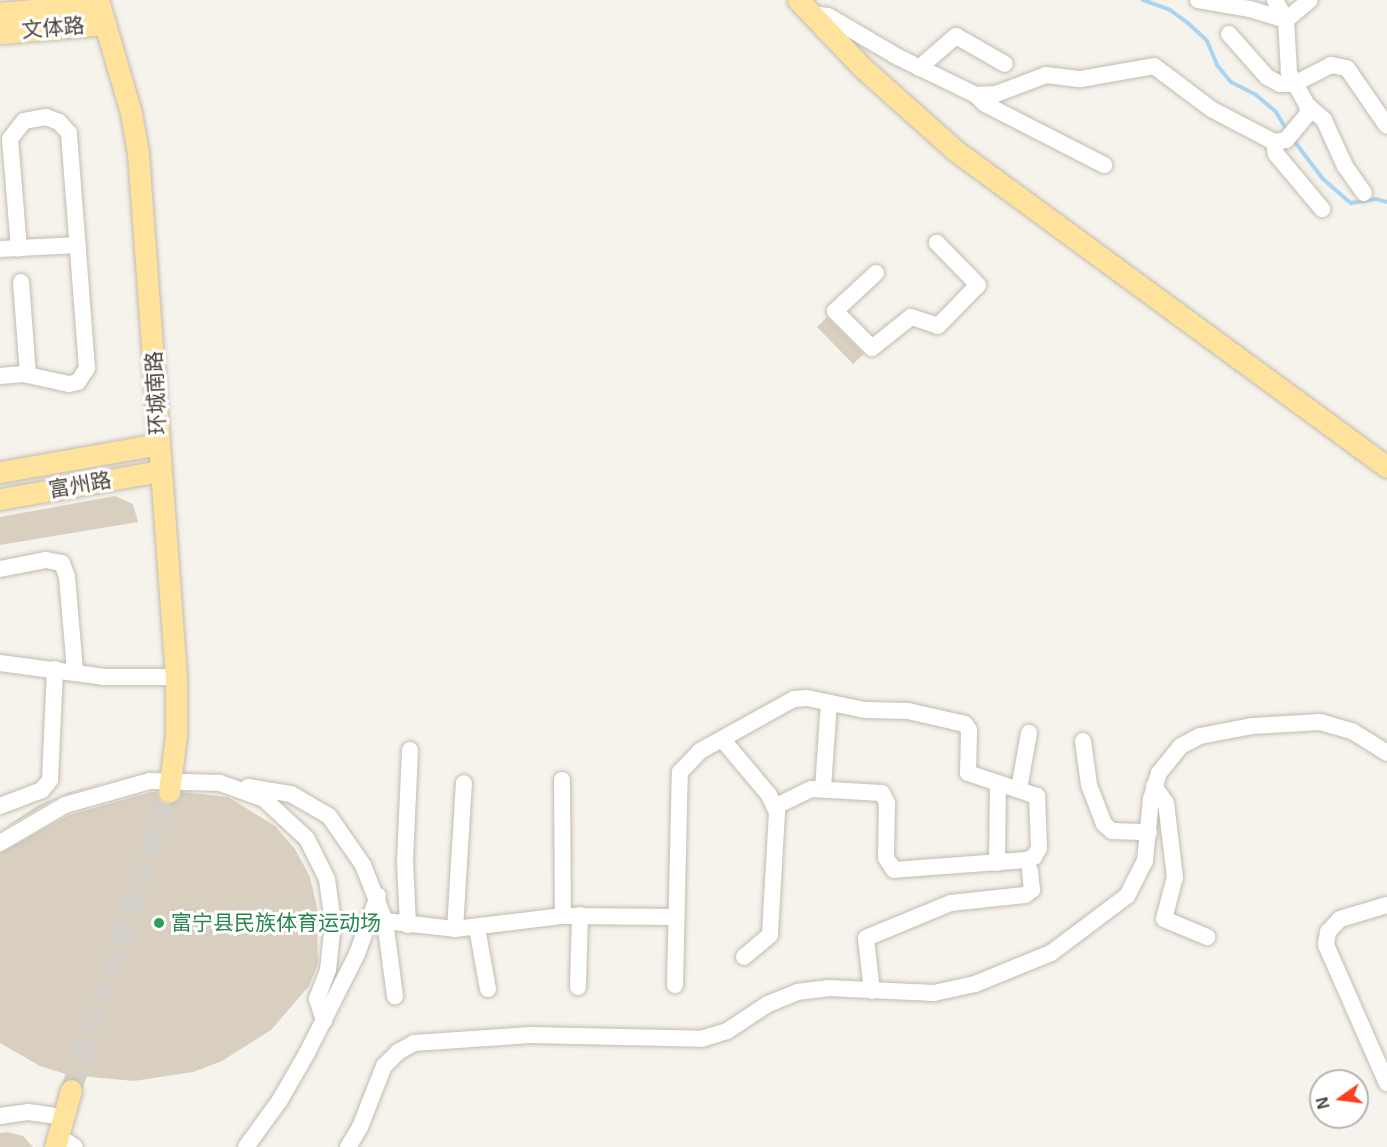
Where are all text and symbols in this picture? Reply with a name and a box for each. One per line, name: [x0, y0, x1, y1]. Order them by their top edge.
street label: 文体路: [21, 13, 85, 43]
street label: 环城南路: [141, 350, 171, 436]
street label: 富州路: [47, 467, 113, 503]
place label: 富宁县民族体育运动场: [171, 910, 381, 936]
marker: 富宁县民族体育运动场: [152, 916, 166, 930]
north arrow: [1309, 1069, 1369, 1129]
text: N: [1313, 1095, 1333, 1111]

